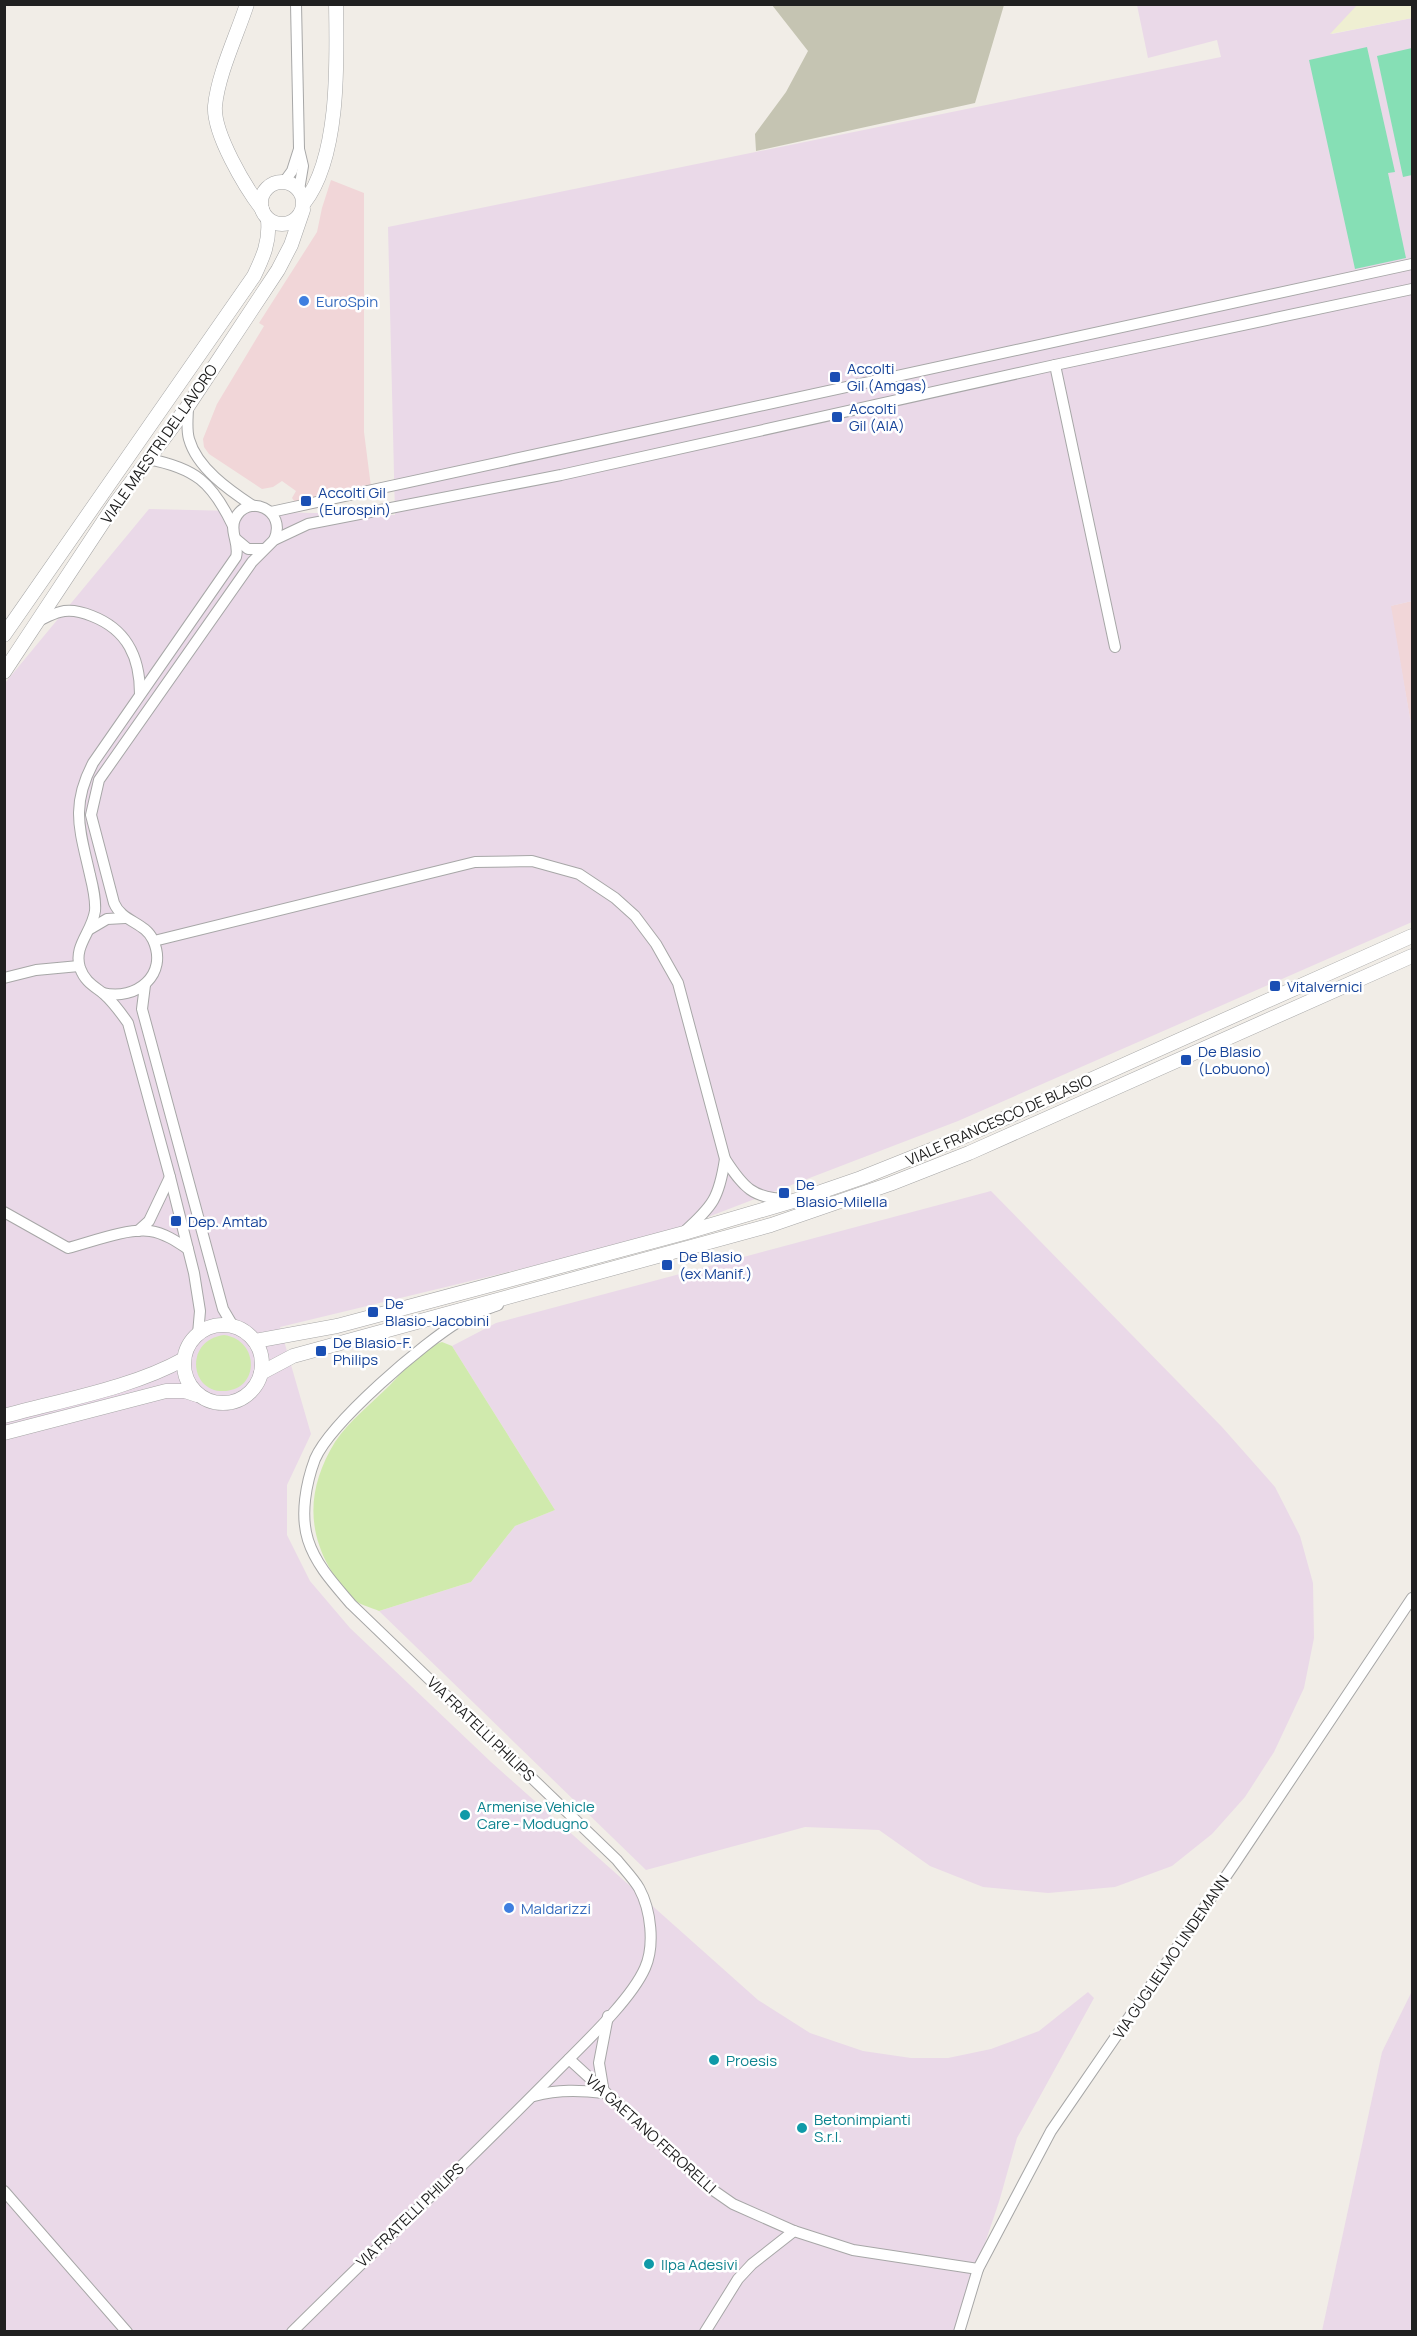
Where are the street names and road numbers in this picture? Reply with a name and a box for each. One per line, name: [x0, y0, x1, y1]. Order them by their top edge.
street label: VIALE MAESTRI DEL LAVORO: [96, 360, 222, 528]
street label: VIALE FRANCESCO DE BLASIO: [902, 1069, 1096, 1171]
street label: VIA FRATELLI PHILIPS: [423, 1672, 539, 1786]
street label: VIA GUGLIELMO LINDEMANN: [1108, 1871, 1234, 2043]
street label: VIA GAETANO FERORELLI: [581, 2070, 721, 2198]
street label: VIA FRATELLI PHILIPS: [352, 2158, 468, 2272]

